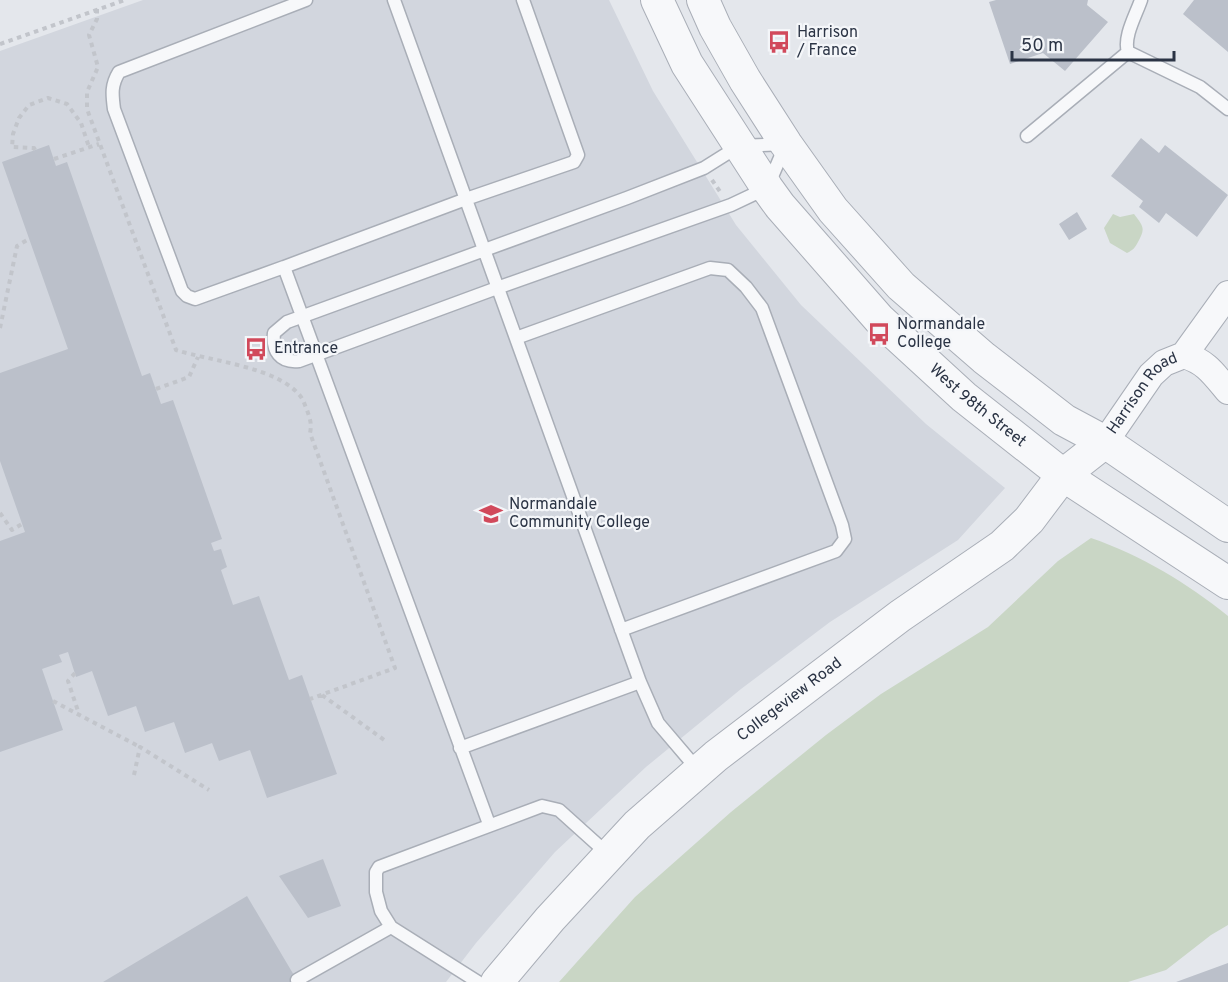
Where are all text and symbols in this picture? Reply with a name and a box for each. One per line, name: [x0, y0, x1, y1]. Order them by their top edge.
place label: Harrison / France: [796, 23, 858, 61]
scale bar: [1012, 24, 1174, 62]
bus stop icon: Harrison / France: [766, 29, 792, 55]
text: 50 m: [1021, 35, 1063, 58]
place label: Normandale College: [897, 315, 985, 353]
bus stop icon: Normandale College: [866, 321, 892, 347]
bus stop icon: Entrance: [243, 336, 269, 362]
place label: Entrance: [274, 339, 338, 359]
street label: Harrison Road: [1103, 349, 1181, 439]
street label: West 98th Street: [925, 360, 1030, 452]
place label: Normandale Community College: [509, 495, 650, 533]
school or university icon: Normandale Community College: [478, 501, 504, 527]
street label: Collegeview Road: [733, 653, 846, 746]

